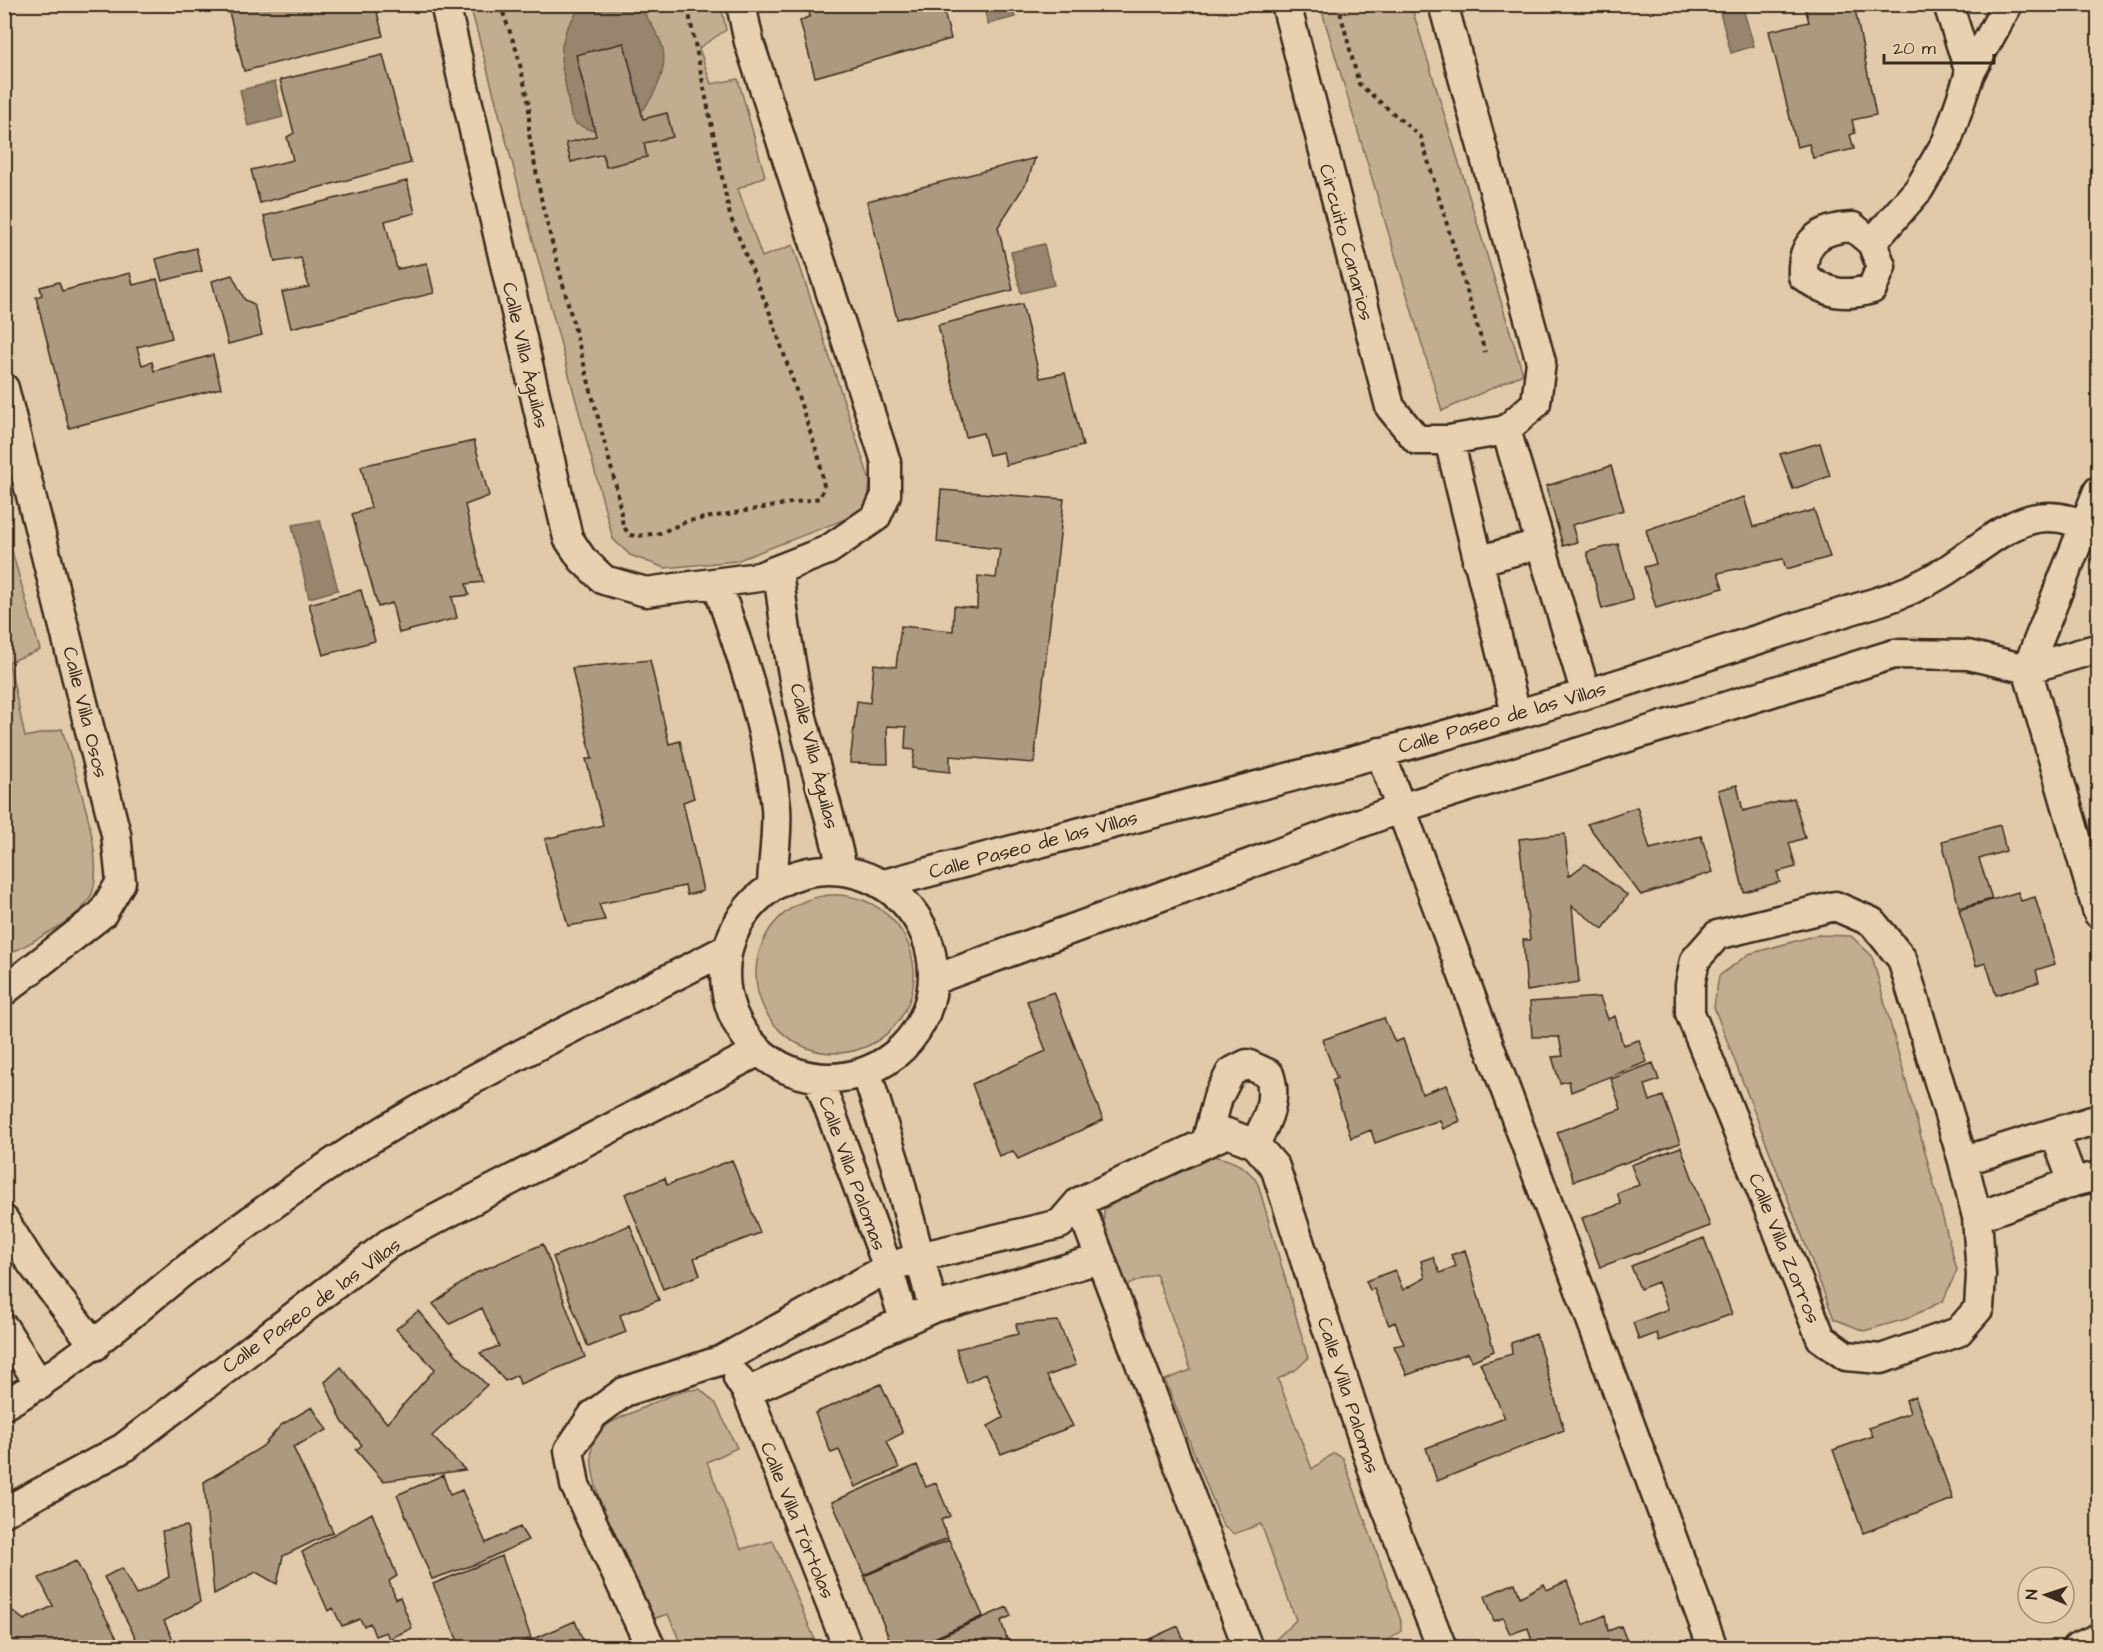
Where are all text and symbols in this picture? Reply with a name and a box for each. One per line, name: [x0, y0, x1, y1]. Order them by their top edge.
scale bar: [1884, 27, 1994, 65]
text: 20 m: [1893, 36, 1936, 61]
street label: Circuito Canarios: [1312, 161, 1380, 324]
street label: Calle Villa Águilas: [494, 279, 555, 431]
street label: Calle Villa Osos: [55, 644, 115, 781]
street label: Calle Paseo de las Villas: [1395, 675, 1609, 761]
street label: Calle Villa Águilas: [781, 680, 846, 832]
street label: Calle Paseo de las Villas: [926, 804, 1141, 886]
street label: Calle Villa Palomas: [811, 1092, 893, 1255]
street label: Calle Villa Zorros: [1741, 1169, 1827, 1328]
street label: Calle Paseo de las Villas: [216, 1231, 407, 1380]
street label: Calle Villa Palomas: [1310, 1314, 1386, 1477]
street label: Calle Villa Tórtolas: [753, 1438, 841, 1603]
north arrow: [2016, 1565, 2076, 1625]
text: N: [2021, 1589, 2043, 1600]

